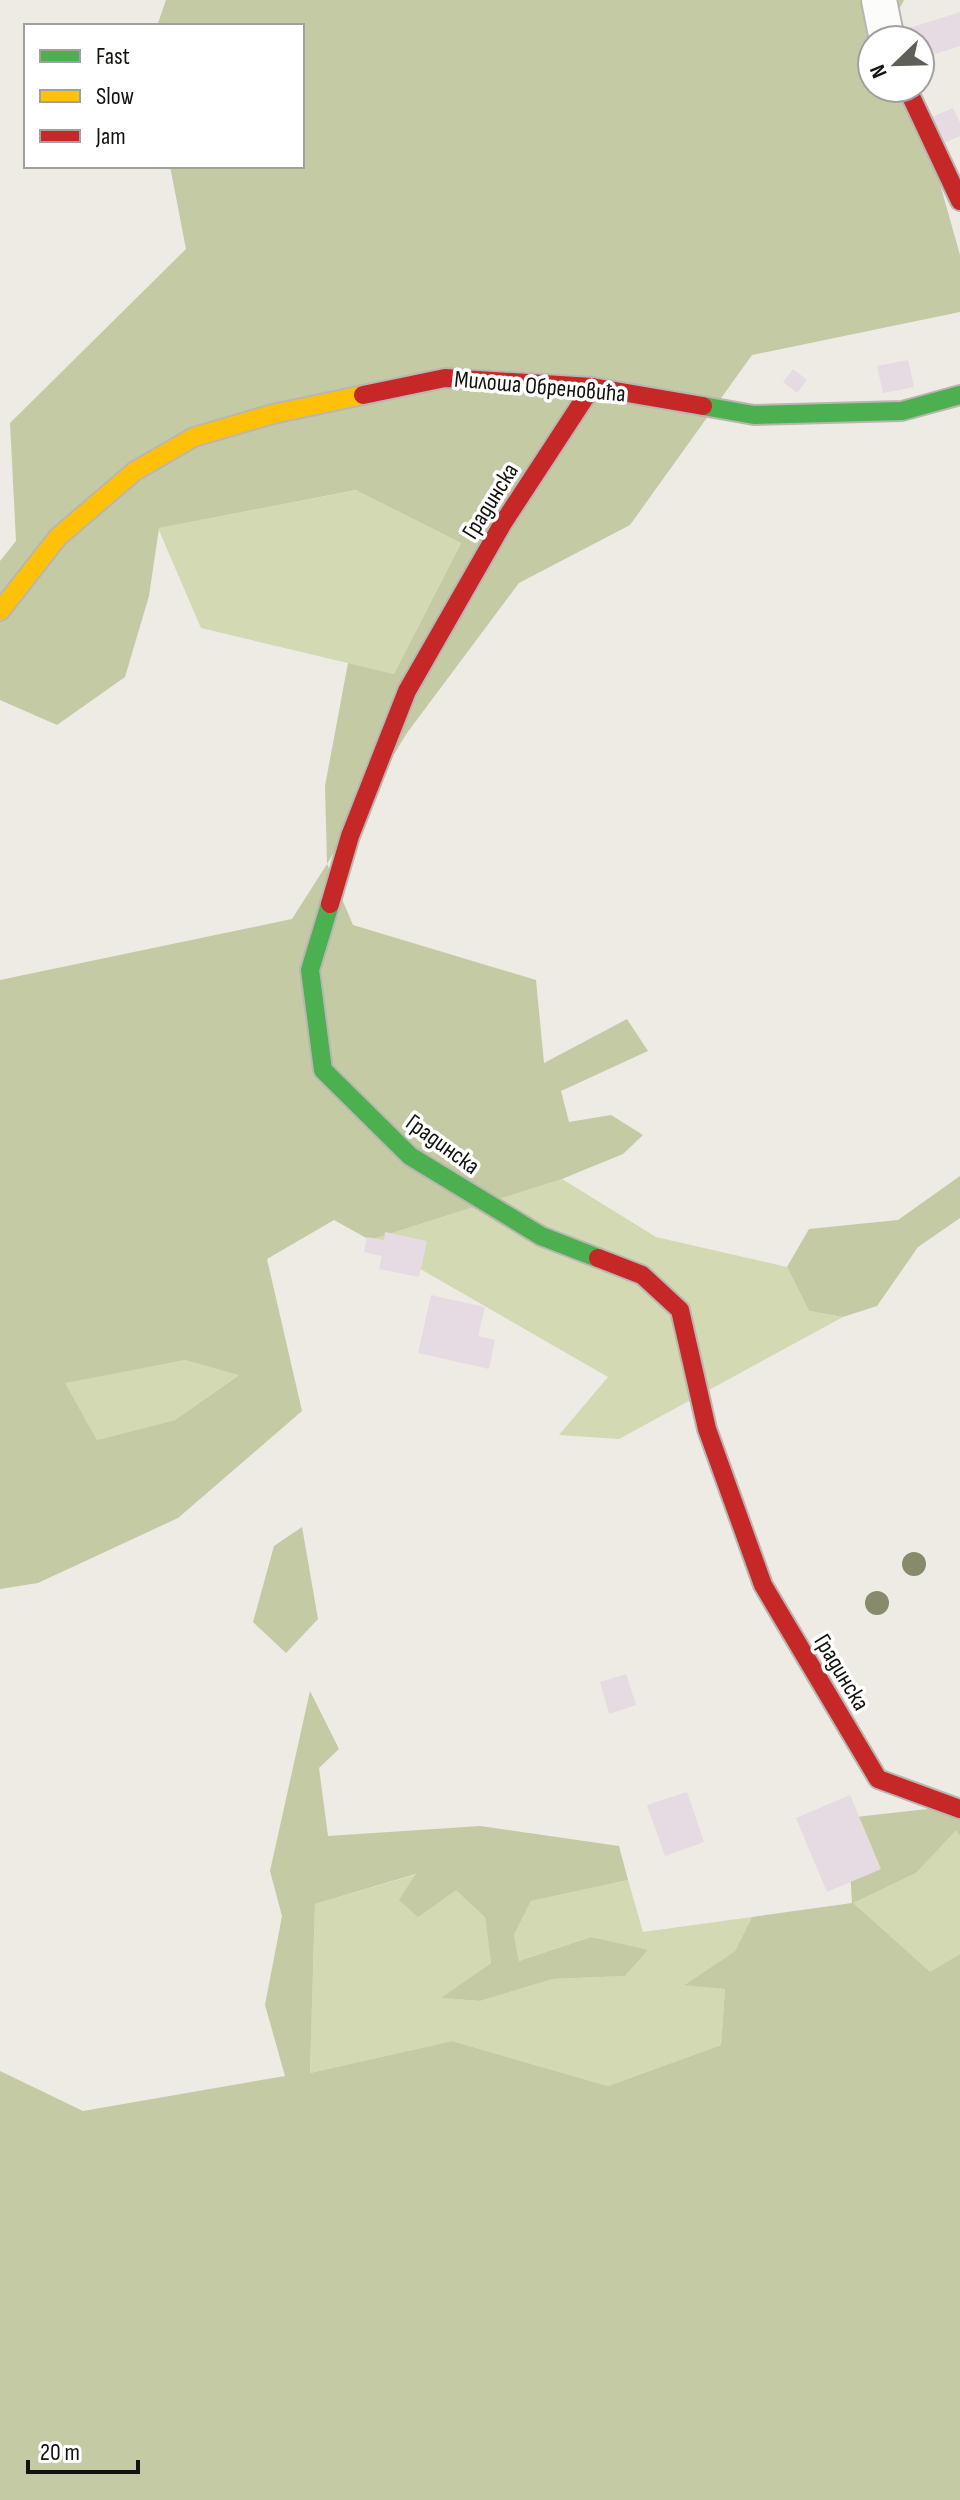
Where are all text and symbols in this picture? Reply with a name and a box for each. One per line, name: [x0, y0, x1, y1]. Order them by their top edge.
legend: [24, 24, 304, 168]
north arrow: [856, 24, 936, 104]
text: Fast: [96, 42, 130, 71]
text: N: [864, 61, 894, 82]
text: Slow: [96, 82, 134, 111]
text: Jam: [95, 122, 126, 151]
street label: Милоша Обреновића: [453, 365, 627, 408]
street label: Градинска: [456, 458, 525, 545]
street label: Градинска: [400, 1108, 485, 1181]
street label: Градинска: [808, 1629, 876, 1716]
scale bar: [28, 2424, 138, 2474]
text: 20 m: [40, 2438, 80, 2467]

